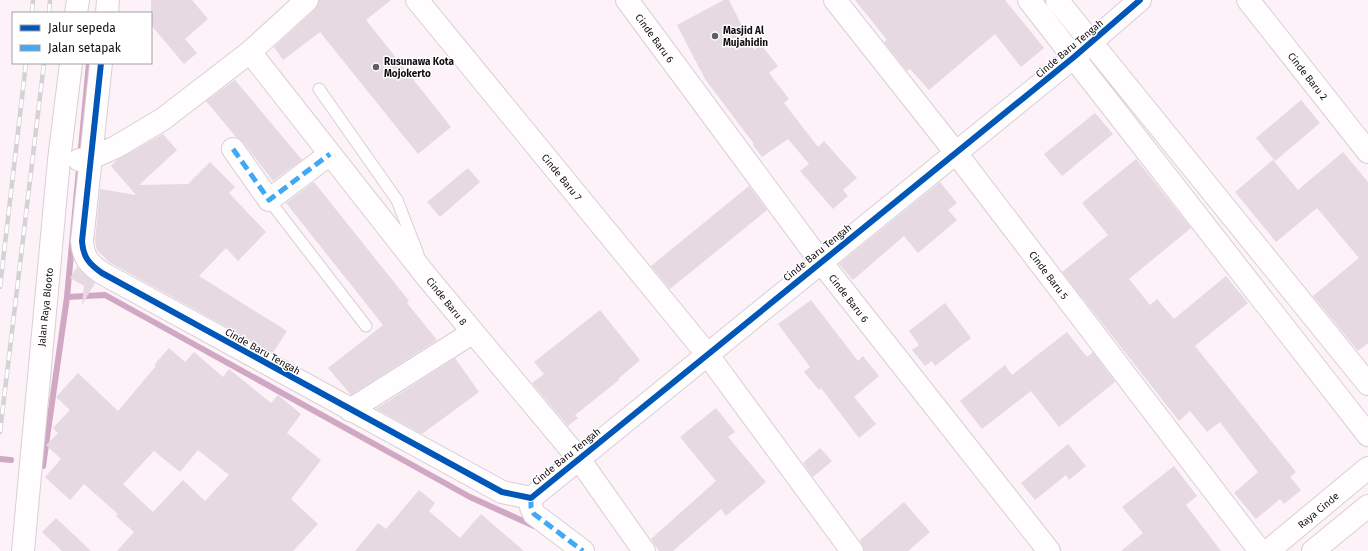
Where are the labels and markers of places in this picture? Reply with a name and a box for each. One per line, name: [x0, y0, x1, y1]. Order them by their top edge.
place label: Masjid Al Mujahidin: [723, 25, 768, 49]
marker: Masjid Al Mujahidin: [710, 31, 720, 41]
place label: Rusunawa Kota Mojokerto: [384, 56, 455, 80]
marker: Rusunawa Kota Mojokerto: [371, 62, 381, 72]

